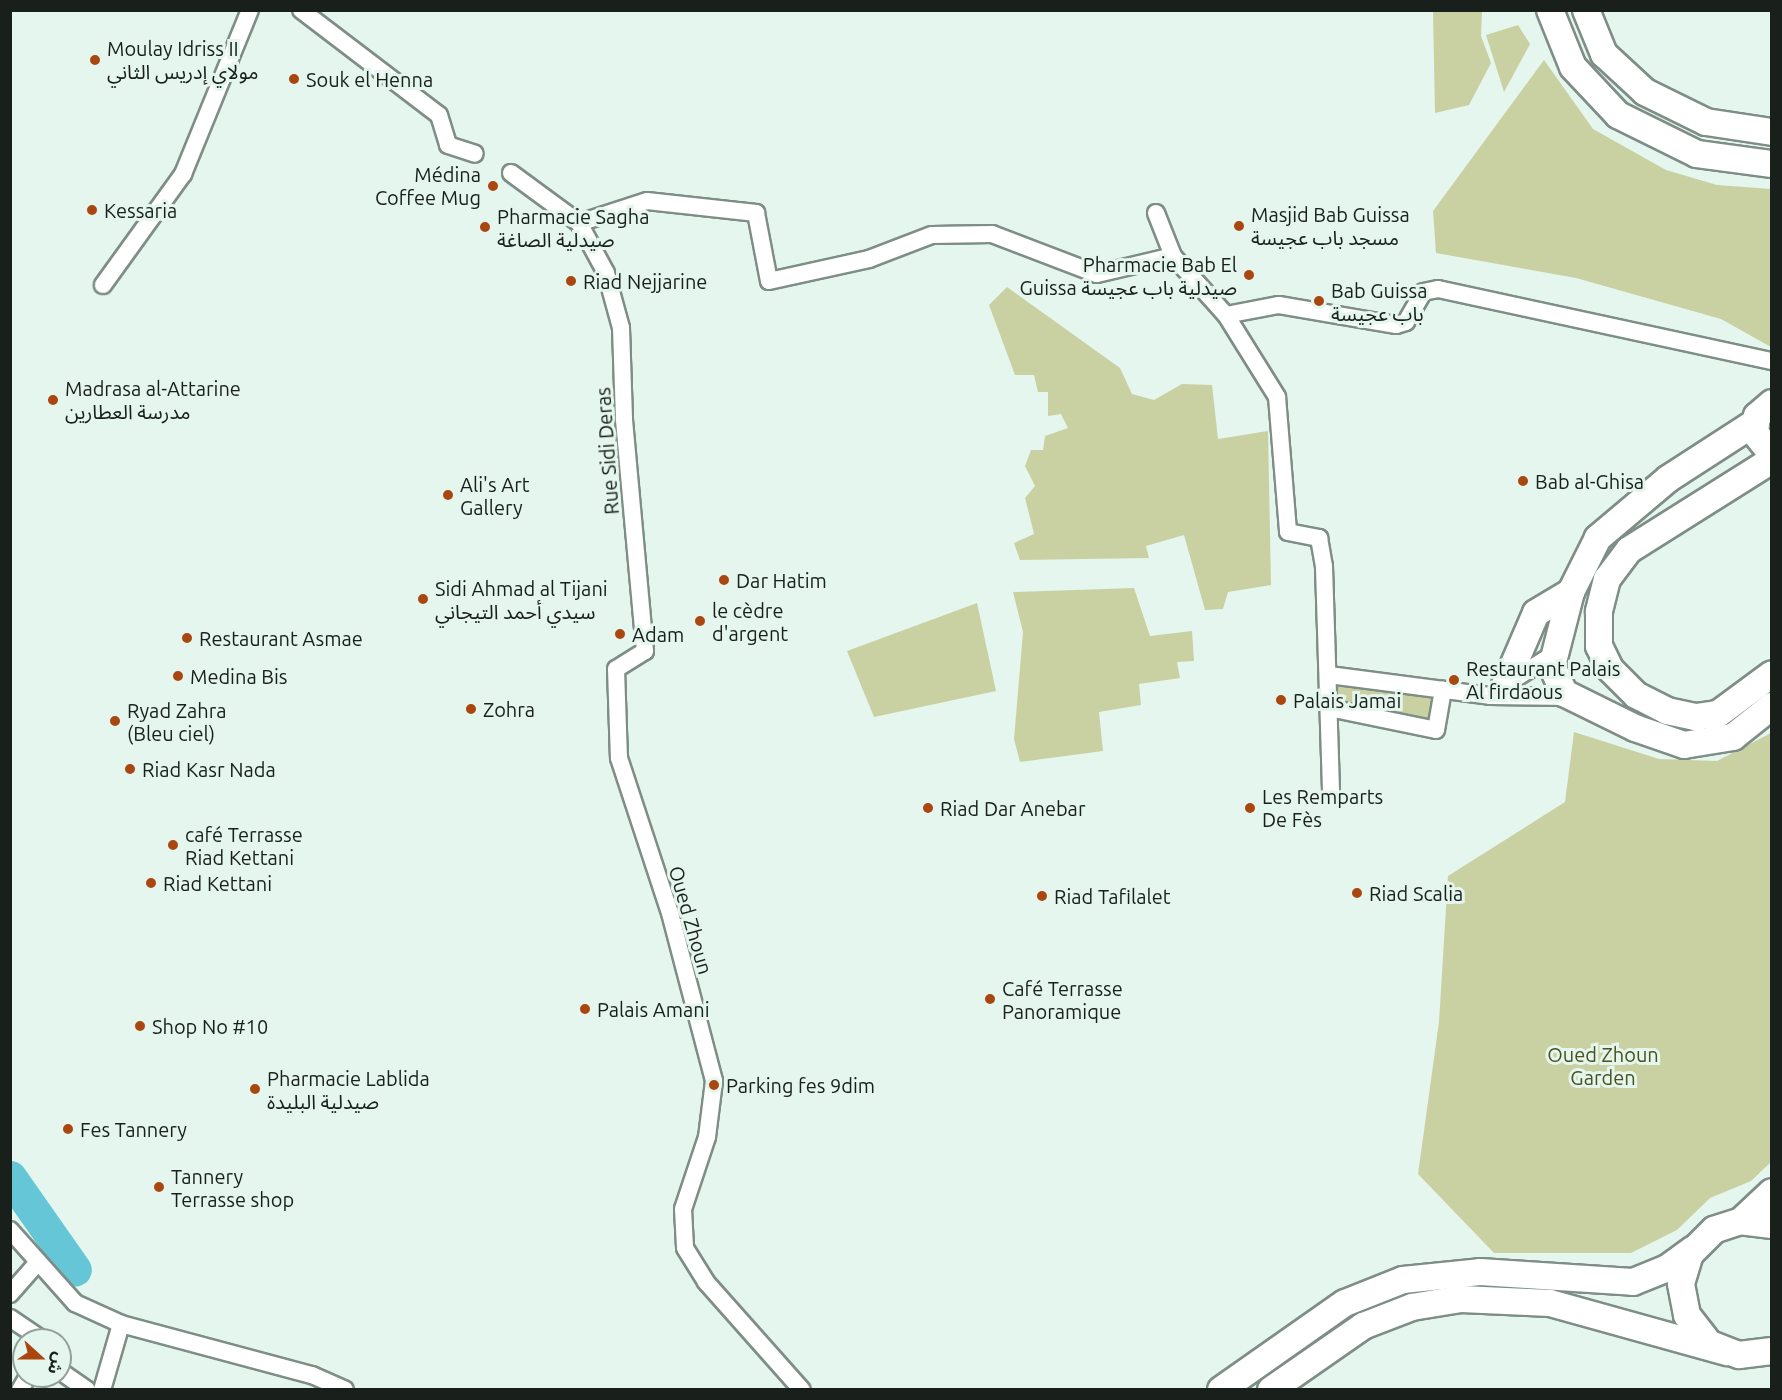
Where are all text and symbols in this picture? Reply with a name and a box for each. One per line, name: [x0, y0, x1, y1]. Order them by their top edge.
place label: Moulay Idriss II مولاي إدريس الثاني: [107, 36, 259, 83]
marker: Moulay Idriss II مولاي إدريس الثاني: [88, 53, 102, 67]
place label: Souk el Henna: [306, 67, 433, 91]
marker: Souk el Henna: [287, 72, 301, 86]
place label: Médina Coffee Mug: [375, 162, 481, 209]
marker: Médina Coffee Mug: [486, 179, 500, 193]
place label: Kessaria: [104, 198, 177, 222]
place label: Masjid Bab Guissa مسجد باب عجيسة: [1251, 202, 1410, 249]
marker: Kessaria: [85, 203, 99, 217]
place label: Pharmacie Sagha صيدلية الصاغة: [497, 204, 650, 251]
marker: Masjid Bab Guissa مسجد باب عجيسة: [1232, 219, 1246, 233]
marker: Pharmacie Sagha صيدلية الصاغة: [478, 220, 492, 234]
place label: Pharmacie Bab El Guissa صيدلية باب عجيسة: [1020, 252, 1237, 299]
marker: Pharmacie Bab El Guissa صيدلية باب عجيسة: [1242, 268, 1256, 282]
place label: Riad Nejjarine: [583, 269, 707, 293]
marker: Riad Nejjarine: [564, 274, 578, 288]
place label: Bab Guissa باب عجيسة: [1331, 278, 1427, 325]
marker: Bab Guissa باب عجيسة: [1312, 294, 1326, 308]
place label: Madrasa al-Attarine مدرسة العطارين: [65, 376, 241, 423]
street label: Rue Sidi Deras: [591, 386, 623, 516]
marker: Madrasa al-Attarine مدرسة العطارين: [46, 393, 60, 407]
place label: Bab al-Ghisa: [1535, 469, 1644, 493]
place label: Ali's Art Gallery: [460, 472, 530, 519]
marker: Bab al-Ghisa: [1516, 474, 1530, 488]
marker: Ali's Art Gallery: [441, 488, 455, 502]
place label: Dar Hatim: [736, 568, 827, 592]
marker: Dar Hatim: [717, 573, 731, 587]
place label: Sidi Ahmad al Tijani سيدي أحمد التيجاني: [435, 576, 608, 623]
marker: Sidi Ahmad al Tijani سيدي أحمد التيجاني: [416, 592, 430, 606]
place label: le cèdre d'argent: [712, 598, 788, 645]
marker: le cèdre d'argent: [693, 614, 707, 628]
place label: Adam: [632, 622, 684, 646]
place label: Restaurant Asmae: [199, 626, 363, 650]
marker: Adam: [613, 627, 627, 641]
marker: Restaurant Asmae: [180, 631, 194, 645]
place label: Restaurant Palais Al firdaous: [1466, 656, 1621, 703]
place label: Medina Bis: [190, 664, 287, 688]
marker: Medina Bis: [171, 669, 185, 683]
marker: Restaurant Palais Al firdaous: [1447, 673, 1461, 687]
place label: Palais Jamai: [1293, 688, 1401, 712]
marker: Palais Jamai: [1274, 693, 1288, 707]
place label: Zohra: [483, 697, 535, 721]
place label: Ryad Zahra (Bleu ciel): [127, 698, 227, 745]
marker: Zohra: [464, 702, 478, 716]
marker: Ryad Zahra (Bleu ciel): [108, 714, 122, 728]
place label: Riad Kasr Nada: [142, 757, 276, 781]
marker: Riad Kasr Nada: [123, 762, 137, 776]
place label: Les Remparts De Fès: [1262, 784, 1383, 831]
place label: Riad Dar Anebar: [940, 796, 1085, 820]
marker: Riad Dar Anebar: [921, 801, 935, 815]
marker: Les Remparts De Fès: [1243, 801, 1257, 815]
place label: café Terrasse Riad Kettani: [185, 822, 303, 869]
marker: café Terrasse Riad Kettani: [166, 838, 180, 852]
street label: Oued Zhoun: [664, 863, 718, 977]
place label: Riad Kettani: [163, 871, 272, 895]
marker: Riad Kettani: [144, 876, 158, 890]
place label: Riad Scalia: [1369, 881, 1463, 905]
place label: Riad Tafilalet: [1054, 884, 1171, 908]
marker: Riad Scalia: [1350, 886, 1364, 900]
marker: Riad Tafilalet: [1035, 889, 1049, 903]
place label: Café Terrasse Panoramique: [1002, 976, 1123, 1023]
marker: Café Terrasse Panoramique: [983, 992, 997, 1006]
place label: Palais Amani: [597, 997, 710, 1021]
marker: Palais Amani: [578, 1002, 592, 1016]
place label: Shop No #10: [152, 1014, 268, 1038]
marker: Shop No #10: [133, 1019, 147, 1033]
park label: Oued Zhoun Garden: [1547, 1042, 1659, 1089]
place label: Pharmacie Lablida صيدلية البليدة: [267, 1066, 430, 1113]
place label: Parking fes 9dim: [726, 1073, 875, 1097]
marker: Parking fes 9dim: [707, 1078, 721, 1092]
marker: Pharmacie Lablida صيدلية البليدة: [248, 1082, 262, 1096]
place label: Fes Tannery: [80, 1117, 187, 1141]
marker: Fes Tannery: [61, 1122, 75, 1136]
place label: Tannery Terrasse shop: [171, 1164, 294, 1211]
marker: Tannery Terrasse shop: [152, 1180, 166, 1194]
north arrow: [12, 1328, 72, 1388]
text: ش: [45, 1350, 69, 1377]

